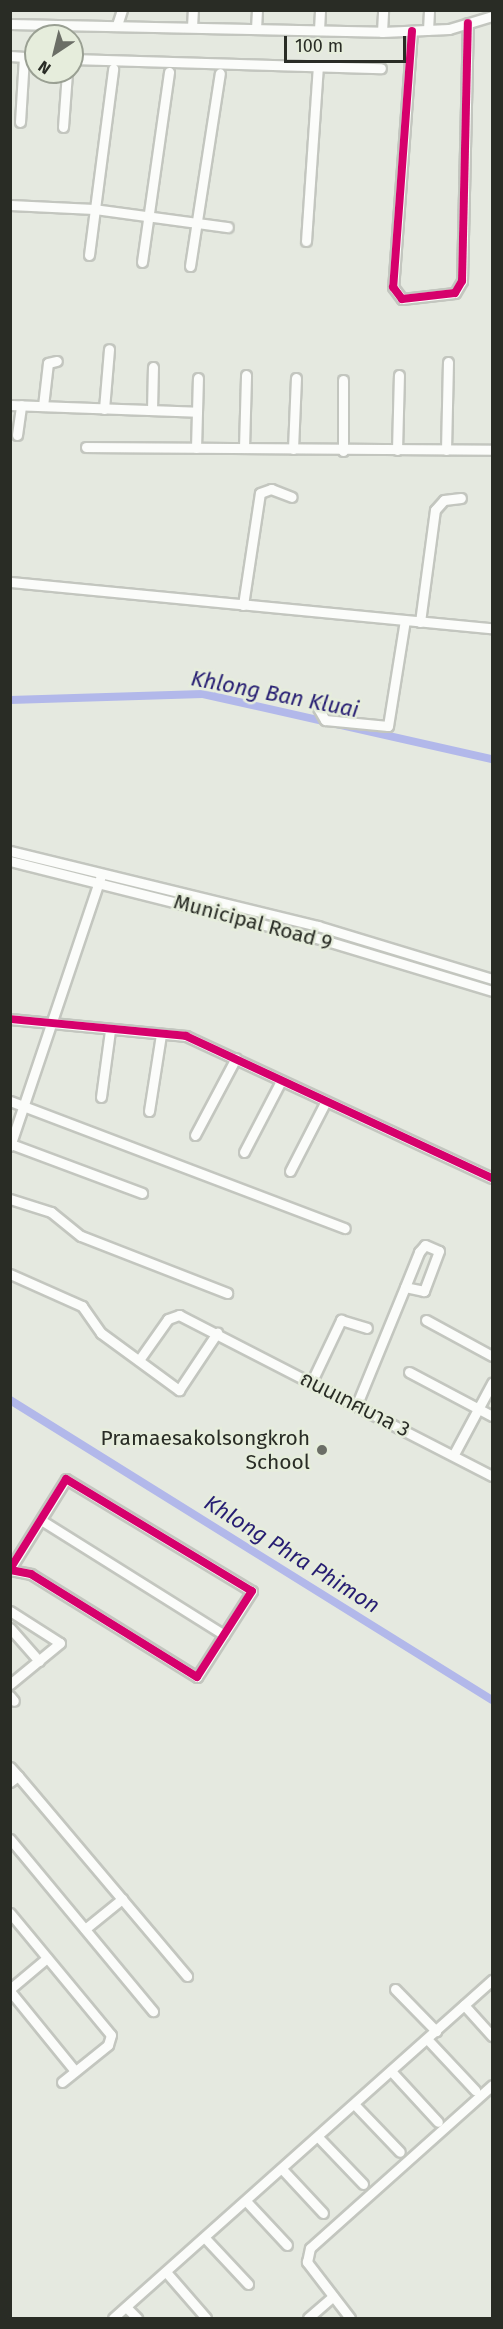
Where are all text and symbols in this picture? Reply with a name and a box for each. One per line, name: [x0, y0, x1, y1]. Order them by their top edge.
north arrow: [24, 24, 84, 84]
scale bar: [287, 24, 408, 62]
text: 100 m: [295, 35, 343, 57]
text: N: [35, 57, 54, 78]
water label: Khlong Ban Kluai: [189, 665, 361, 723]
street label: Municipal Road 9: [171, 889, 335, 955]
street label: ถนนเทศบาล 3: [296, 1366, 414, 1442]
place label: Pramaesakolsongkroh School: [100, 1425, 310, 1475]
marker: Pramaesakolsongkroh School: [315, 1443, 329, 1457]
water label: Khlong Phra Phimon: [199, 1489, 385, 1619]

